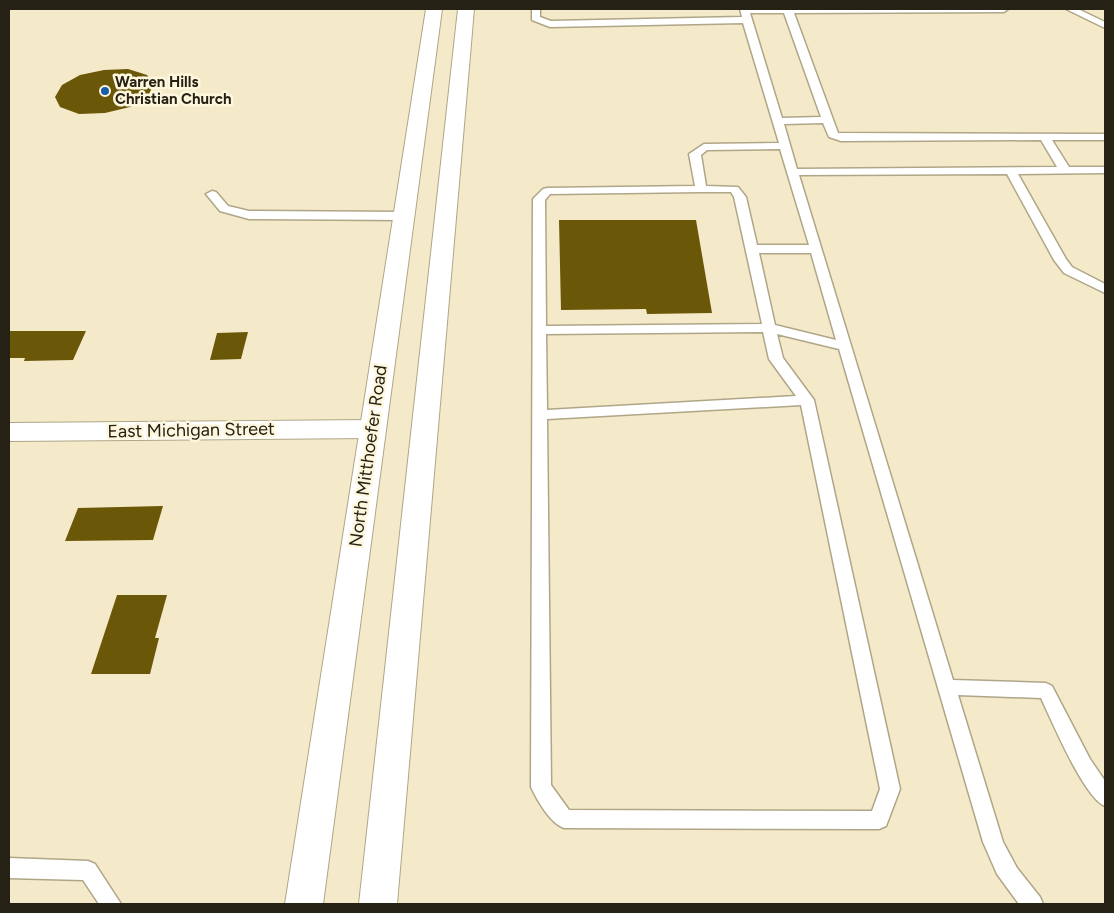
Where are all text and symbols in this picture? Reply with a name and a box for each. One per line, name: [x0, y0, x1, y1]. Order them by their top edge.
place label: Warren Hills Christian Church: [115, 73, 231, 108]
marker: Warren Hills Christian Church: [99, 85, 111, 97]
street label: North Mitthoefer Road: [344, 364, 392, 548]
street label: East Michigan Street: [107, 418, 275, 442]

